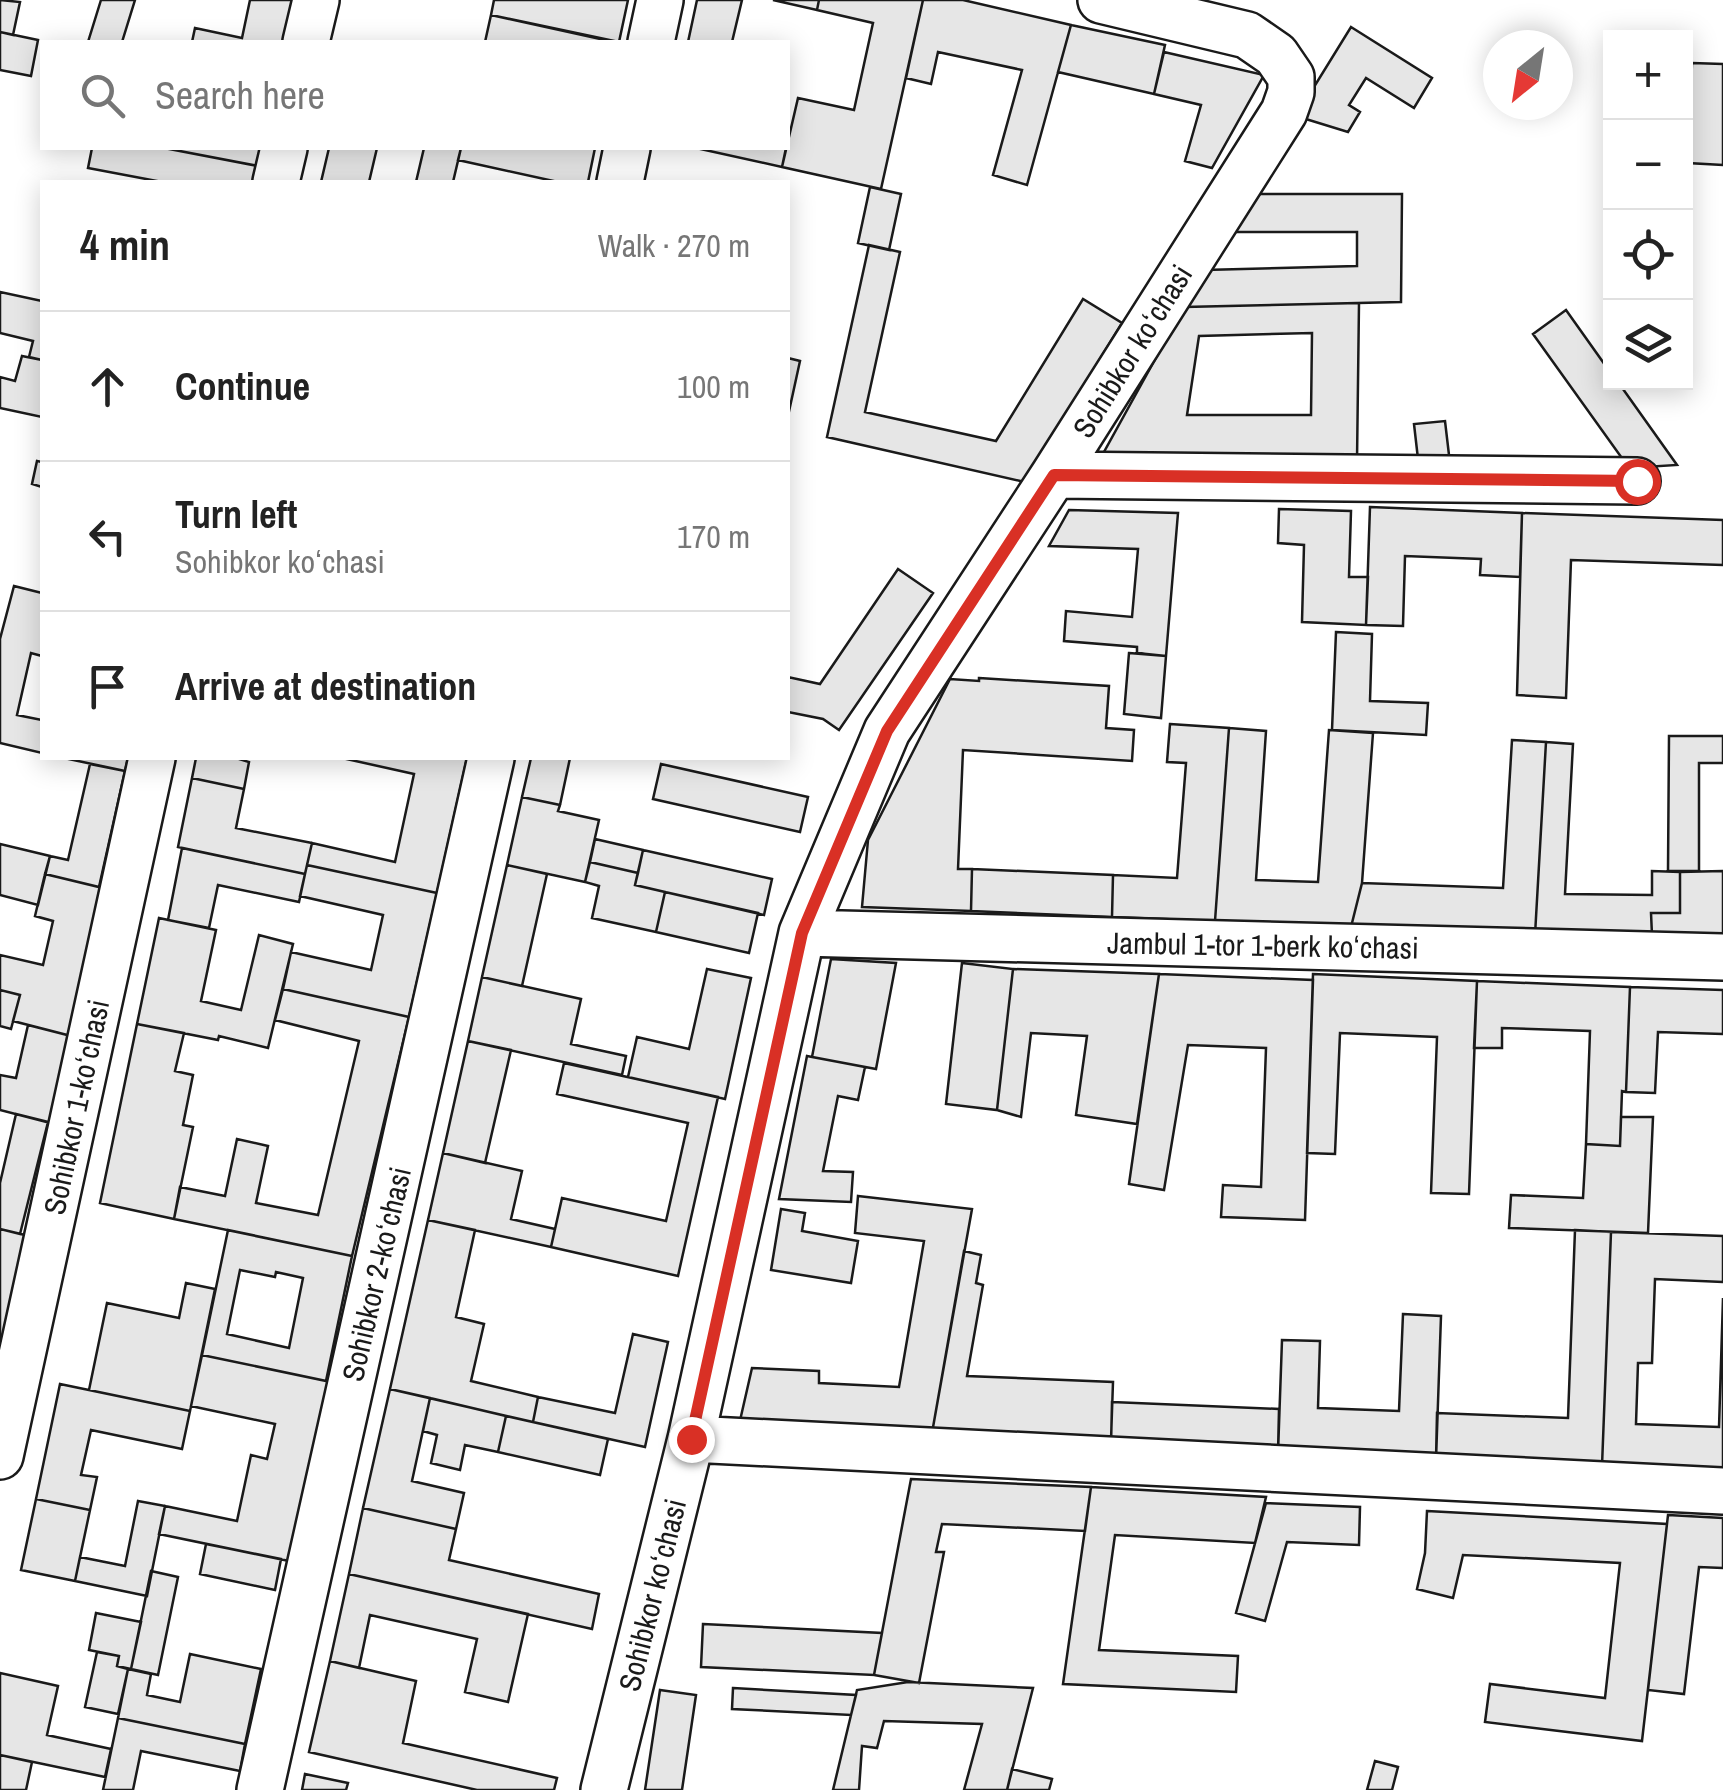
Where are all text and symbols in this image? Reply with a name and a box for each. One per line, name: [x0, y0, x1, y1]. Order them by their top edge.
north arrow: [1483, 30, 1573, 120]
map controls: [1603, 30, 1693, 390]
button: +: [1603, 30, 1693, 120]
search box: [40, 40, 790, 150]
icon: search: [75, 68, 130, 123]
text: Search here: [155, 70, 325, 121]
button: −: [1603, 120, 1693, 210]
button: locate: [1603, 210, 1693, 300]
text: 4 min: [80, 217, 170, 273]
text: Walk · 270 m: [598, 224, 750, 267]
street label: Sohibkor koʻchasi: [1063, 257, 1201, 445]
button: layers: [1603, 300, 1693, 390]
icon: ahead: [80, 359, 135, 414]
text: Continue: [175, 361, 310, 412]
text: 100 m: [677, 365, 750, 408]
route start: [1615, 459, 1661, 505]
text: Turn left: [175, 489, 297, 540]
icon: left: [80, 509, 135, 564]
text: 170 m: [677, 515, 750, 558]
text: Sohibkor koʻchasi: [175, 540, 385, 583]
icon: arrive: [80, 659, 135, 714]
text: Arrive at destination: [175, 661, 476, 712]
street label: Jambul 1-tor 1-berk koʻchasi: [1107, 922, 1419, 968]
street label: Sohibkor 1-koʻchasi: [34, 996, 118, 1218]
street label: Sohibkor 2-koʻchasi: [332, 1163, 420, 1385]
route end: [669, 1417, 715, 1463]
street label: Sohibkor koʻchasi: [609, 1495, 695, 1695]

